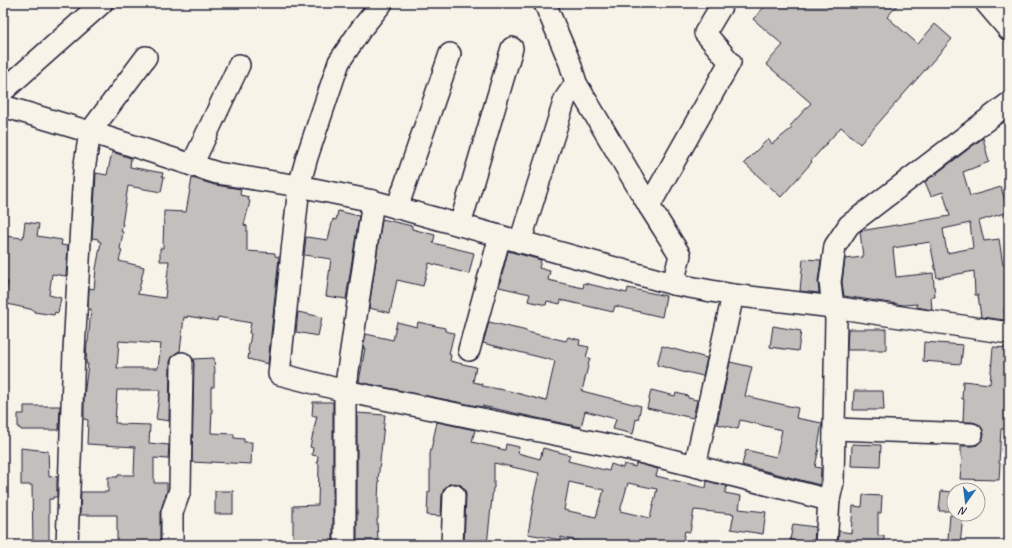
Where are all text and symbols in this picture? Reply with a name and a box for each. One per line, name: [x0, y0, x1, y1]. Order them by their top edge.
north arrow: [946, 482, 986, 522]
text: N: [956, 504, 969, 519]

